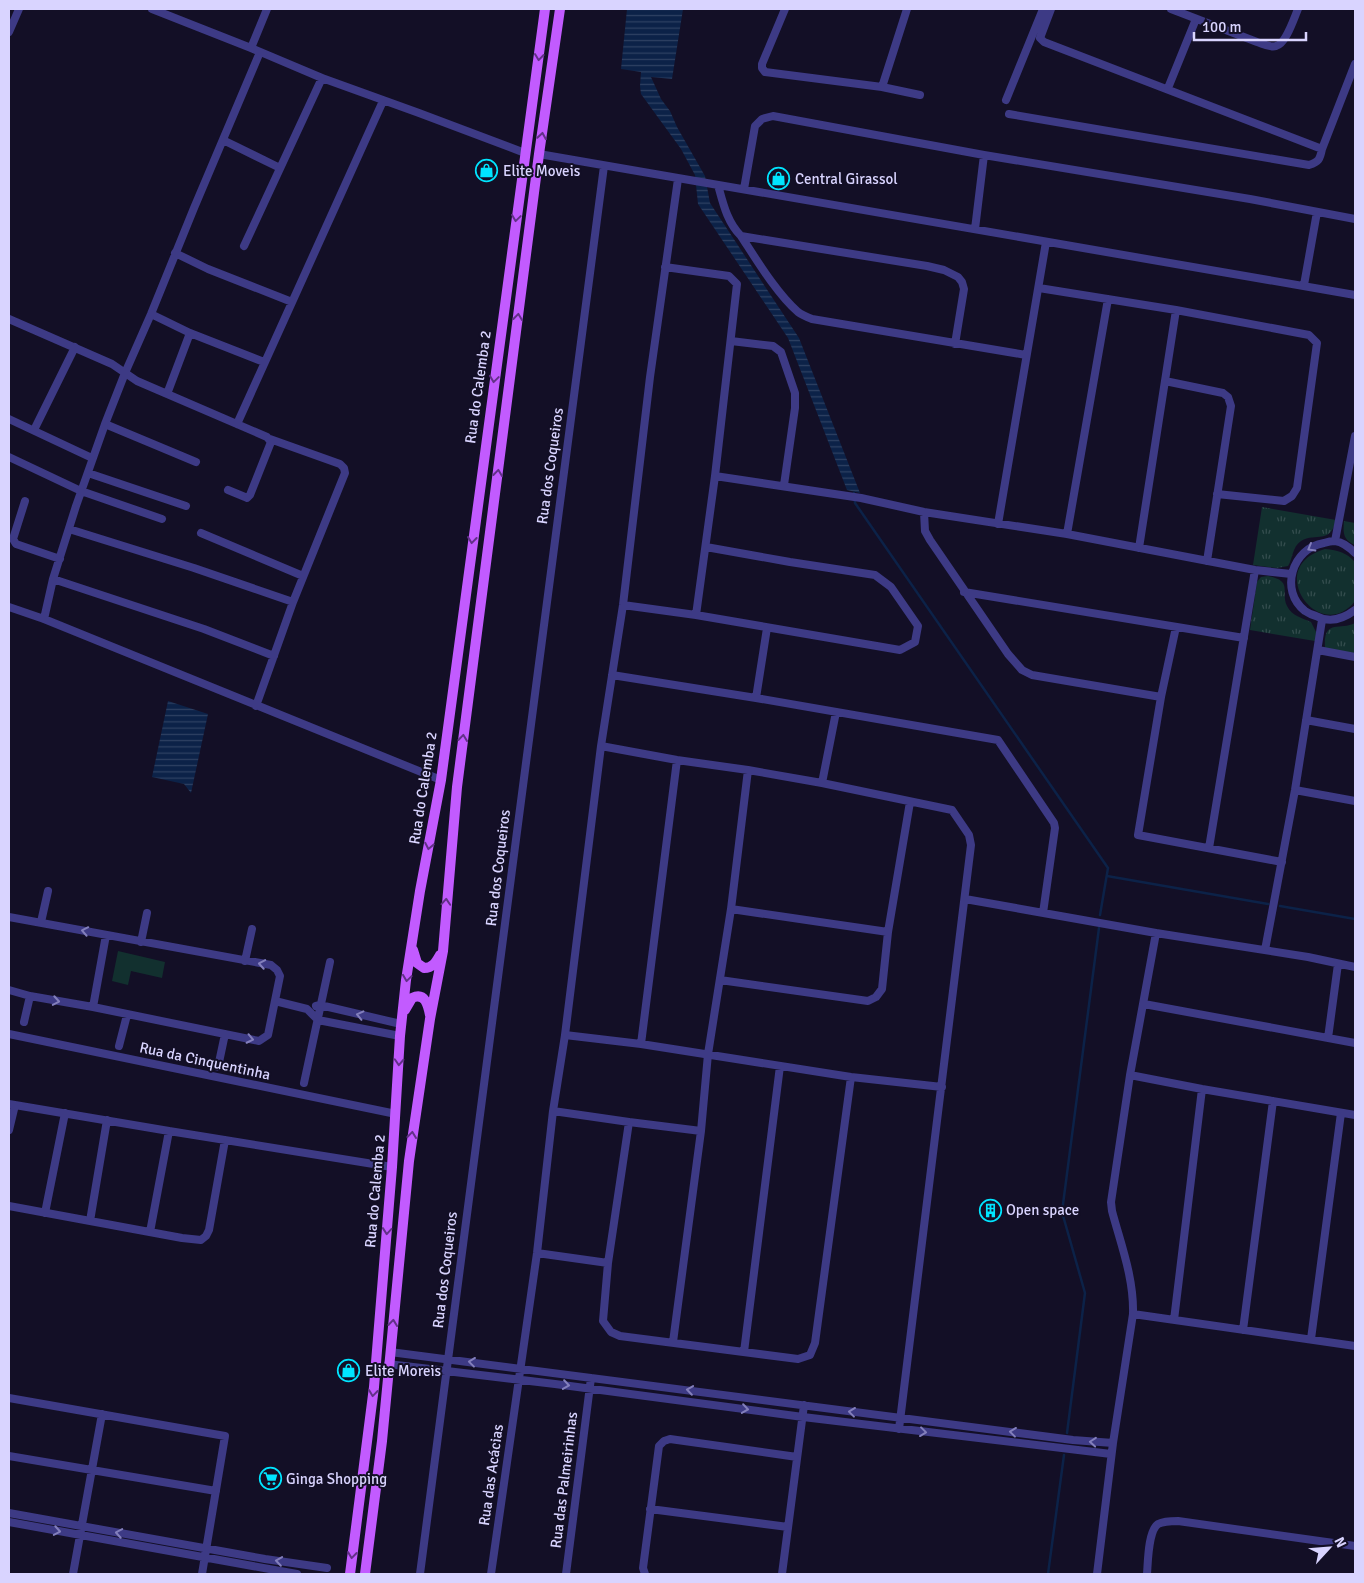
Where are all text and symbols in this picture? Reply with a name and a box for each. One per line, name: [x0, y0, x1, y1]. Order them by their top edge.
scale bar: [1194, 10, 1306, 42]
text: 100 m: [1202, 18, 1242, 36]
one-way arrow: [534, 53, 545, 61]
one-way arrow: [536, 131, 546, 140]
shop icon: Elite Moveis: [475, 159, 499, 183]
place label: Elite Moveis: [503, 162, 581, 180]
shop icon: Central Girassol: [767, 167, 791, 191]
place label: Central Girassol: [795, 170, 898, 188]
one-way arrow: [511, 214, 522, 222]
one-way arrow: [512, 313, 523, 321]
street label: Rua do Calemba 2: [461, 329, 495, 445]
one-way arrow: [489, 375, 500, 383]
street label: Rua dos Coqueiros: [533, 406, 567, 525]
one-way arrow: [492, 469, 503, 477]
one-way arrow: [467, 536, 478, 544]
one-way arrow: [1308, 542, 1317, 552]
street label: Rua do Calemba 2: [405, 730, 441, 846]
one-way arrow: [457, 734, 468, 742]
street label: Rua dos Coqueiros: [482, 808, 514, 927]
one-way arrow: [425, 842, 435, 851]
one-way arrow: [440, 898, 451, 906]
one-way arrow: [81, 926, 90, 937]
one-way arrow: [258, 959, 267, 969]
one-way arrow: [402, 974, 412, 983]
one-way arrow: [52, 995, 61, 1005]
one-way arrow: [356, 1010, 365, 1021]
one-way arrow: [246, 1033, 254, 1044]
street label: Rua da Cinquentinha: [138, 1038, 272, 1084]
one-way arrow: [393, 1058, 404, 1066]
one-way arrow: [407, 1131, 417, 1140]
street label: Rua do Calemba 2: [361, 1133, 389, 1249]
building icon: Open space: [978, 1198, 1002, 1222]
place label: Open space: [1006, 1201, 1079, 1219]
street label: Rua dos Coqueiros: [429, 1210, 461, 1329]
one-way arrow: [381, 1228, 392, 1236]
one-way arrow: [387, 1318, 398, 1326]
one-way arrow: [467, 1357, 475, 1368]
shop icon: Elite Moreis: [337, 1359, 361, 1383]
place label: Elite Moreis: [365, 1362, 441, 1380]
one-way arrow: [562, 1380, 571, 1390]
one-way arrow: [686, 1386, 695, 1396]
one-way arrow: [368, 1390, 379, 1398]
one-way arrow: [741, 1404, 749, 1414]
one-way arrow: [847, 1407, 856, 1417]
street label: Rua das Palmeirinhas: [547, 1410, 581, 1549]
street label: Rua das Acácias: [475, 1423, 507, 1527]
one-way arrow: [920, 1426, 928, 1437]
one-way arrow: [1008, 1427, 1016, 1438]
one-way arrow: [1088, 1436, 1096, 1447]
supermarket icon: Ginga Shopping: [258, 1467, 282, 1491]
place label: Ginga Shopping: [286, 1470, 387, 1488]
north arrow: [1304, 1523, 1354, 1573]
one-way arrow: [52, 1525, 61, 1536]
one-way arrow: [114, 1528, 123, 1538]
text: N: [1330, 1534, 1350, 1551]
one-way arrow: [347, 1551, 358, 1559]
one-way arrow: [274, 1557, 283, 1567]

